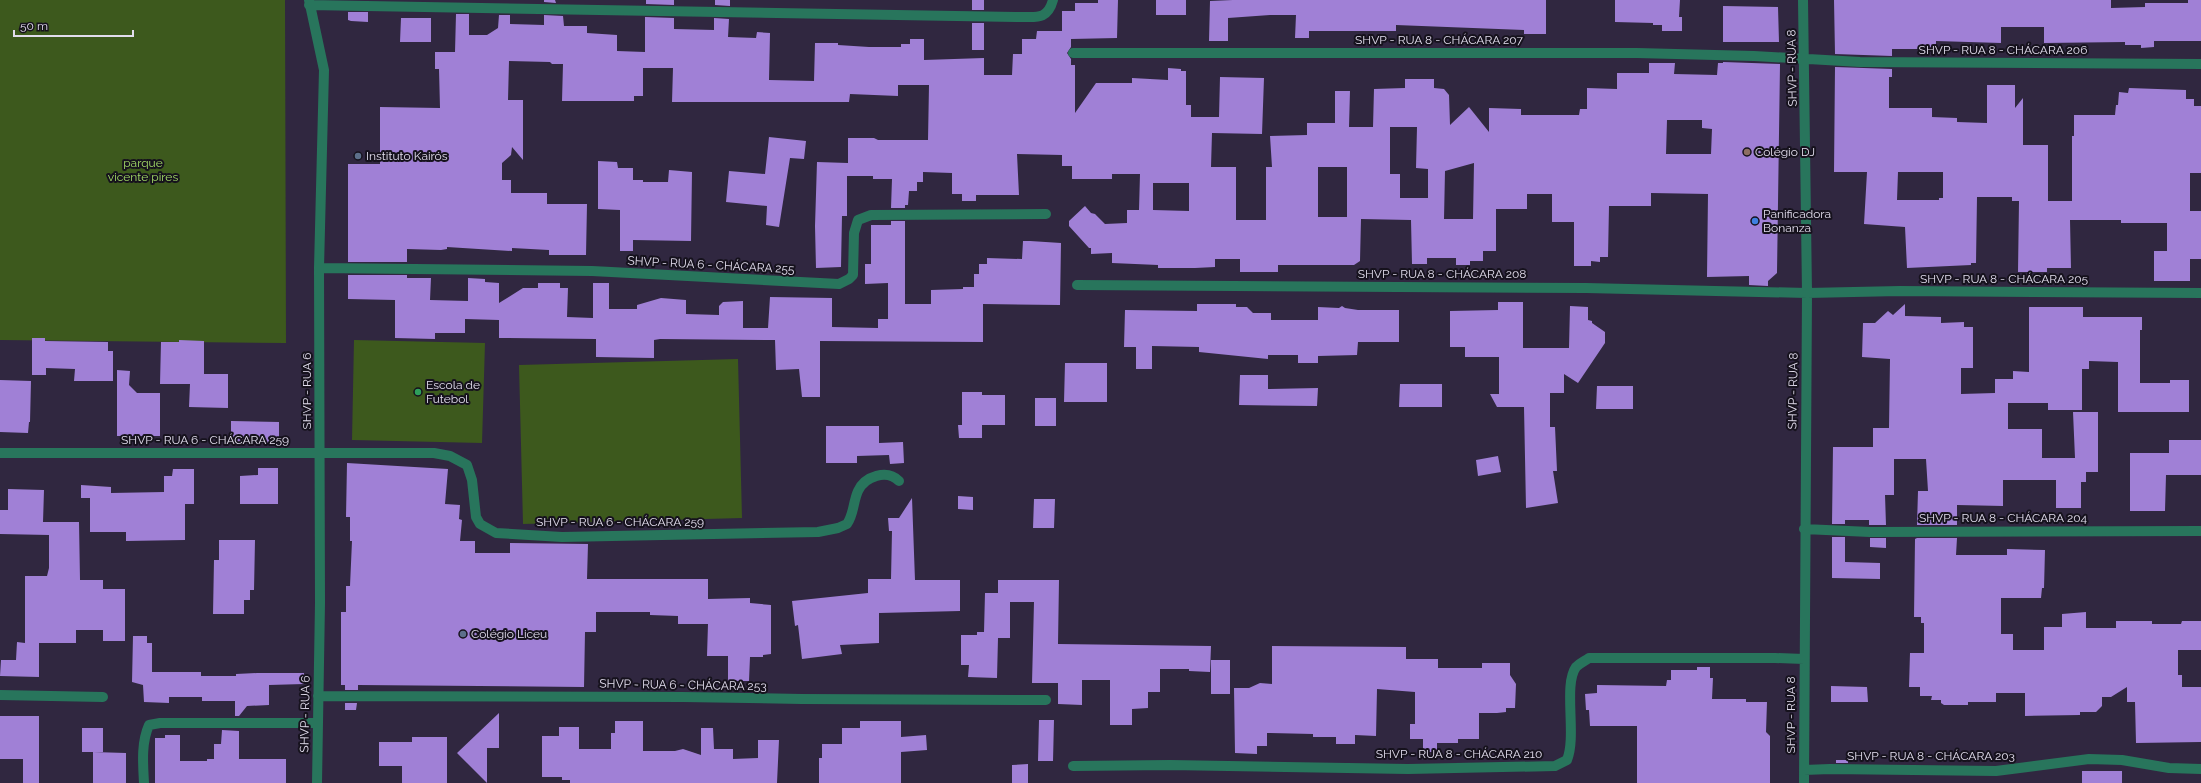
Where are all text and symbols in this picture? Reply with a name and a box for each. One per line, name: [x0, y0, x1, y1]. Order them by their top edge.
scale bar: [14, 12, 133, 38]
text: 50 m: [20, 19, 48, 33]
street label: SHVP - RUA 8: [1784, 29, 1800, 107]
street label: SHVP - RUA 8 - CHÁCARA 207: [1355, 33, 1524, 47]
street label: SHVP - RUA 8 - CHÁCARA 206: [1919, 43, 2087, 57]
place label: Colégio DJ: [1755, 145, 1815, 159]
marker: Colégio DJ: [1742, 147, 1752, 157]
place label: Instituto Kairós: [366, 149, 448, 163]
marker: Instituto Kairós: [353, 151, 363, 161]
park label: parque vicente pires: [108, 156, 178, 184]
place label: Panificadora Bonanza: [1763, 207, 1831, 235]
marker: Panificadora Bonanza: [1750, 216, 1760, 226]
street label: SHVP - RUA 6 - CHÁCARA 255: [627, 254, 795, 276]
street label: SHVP - RUA 8 - CHÁCARA 208: [1358, 267, 1526, 281]
street label: SHVP - RUA 8 - CHÁCARA 205: [1920, 272, 2089, 286]
street label: SHVP - RUA 6: [300, 352, 314, 430]
street label: SHVP - RUA 8: [1785, 352, 1801, 430]
place label: Escola de Futebol: [426, 378, 480, 406]
marker: Escola de Futebol: [413, 387, 423, 397]
street label: SHVP - RUA 6 - CHÁCARA 259: [121, 433, 289, 447]
street label: SHVP - RUA 8 - CHÁCARA 204: [1919, 511, 2088, 525]
street label: SHVP - RUA 6 - CHÁCARA 259: [536, 515, 704, 529]
place label: Colégio Liceu: [471, 627, 547, 641]
marker: Colégio Liceu: [458, 629, 468, 639]
street label: SHVP - RUA 6: [297, 675, 313, 753]
street label: SHVP - RUA 8: [1784, 676, 1798, 754]
street label: SHVP - RUA 6 - CHÁCARA 253: [599, 677, 767, 693]
street label: SHVP - RUA 8 - CHÁCARA 210: [1376, 747, 1542, 761]
street label: SHVP - RUA 8 - CHÁCARA 203: [1847, 749, 2015, 763]

